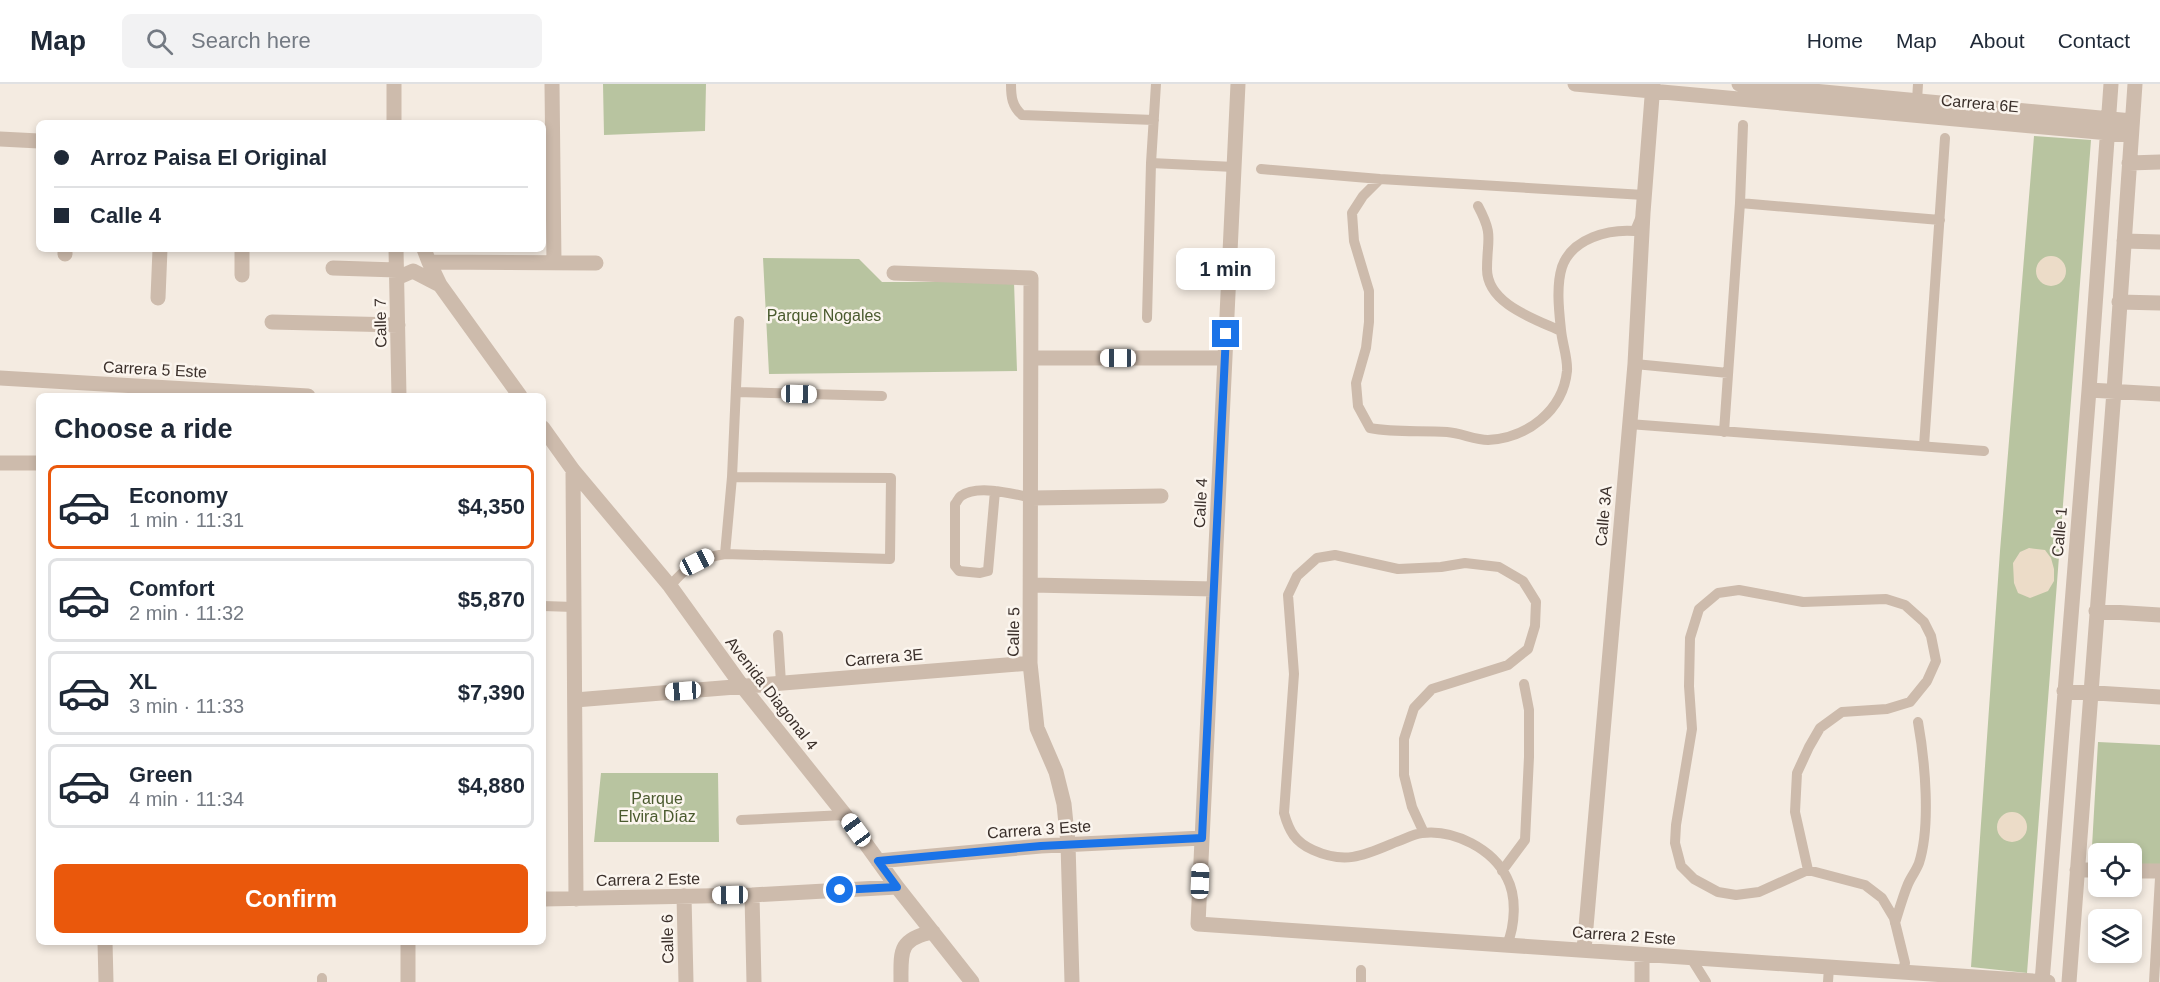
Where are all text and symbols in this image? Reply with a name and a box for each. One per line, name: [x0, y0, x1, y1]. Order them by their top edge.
search box: [122, 14, 542, 68]
text: Map: [30, 25, 86, 56]
icon: search: [143, 25, 176, 58]
text: Search here: [191, 28, 311, 53]
text: Home: [1807, 29, 1863, 52]
text: Map: [1896, 29, 1937, 52]
text: About: [1970, 29, 2025, 52]
text: Contact: [2058, 29, 2130, 52]
street label: Carrera 6E: [1940, 92, 2020, 115]
text: Arroz Paisa El Original: [90, 145, 327, 170]
text: Calle 4: [90, 203, 161, 228]
callout: 1 min: [1176, 247, 1276, 289]
text: 1 min: [1199, 258, 1252, 280]
street label: Calle 7: [372, 298, 389, 348]
park label: Parque Nogales: [767, 307, 881, 324]
route end: [1212, 320, 1239, 347]
car: [1100, 349, 1136, 367]
street label: Carrera 5 Este: [103, 358, 207, 381]
car: [781, 385, 817, 403]
text: Choose a ride: [54, 414, 233, 444]
street label: Calle 4: [1191, 478, 1210, 528]
icon: car: [57, 480, 111, 534]
text: Economy: [129, 483, 228, 508]
street label: Calle 3A: [1592, 485, 1615, 547]
text: $4,350: [458, 494, 525, 519]
street label: Calle 1: [2049, 506, 2070, 558]
text: 1 min · 11:31: [129, 509, 244, 531]
car: [677, 546, 717, 578]
icon: car: [57, 573, 111, 627]
text: Comfort: [129, 576, 215, 601]
text: $5,870: [458, 587, 525, 612]
text: 2 min · 11:32: [129, 602, 244, 624]
street label: Calle 5: [1005, 607, 1022, 657]
street label: Avenida Diagonal 4: [722, 634, 821, 753]
street label: Carrera 3E: [844, 646, 924, 669]
icon: car: [57, 666, 111, 720]
text: XL: [129, 669, 157, 694]
text: $7,390: [458, 680, 525, 705]
car: [664, 681, 702, 701]
text: 3 min · 11:33: [129, 695, 244, 717]
icon: car: [57, 759, 111, 813]
text: Green: [129, 762, 193, 787]
text: $4,880: [458, 773, 525, 798]
text: 4 min · 11:34: [129, 788, 244, 810]
park label: Parque Elvira Díaz: [618, 790, 696, 825]
car: [838, 810, 874, 850]
street label: Carrera 3 Este: [987, 817, 1092, 842]
map controls: [2088, 843, 2142, 963]
button: locate: [2088, 843, 2142, 897]
car: [1190, 863, 1210, 899]
button: Confirm: [54, 864, 528, 933]
street label: Carrera 2 Este: [596, 870, 700, 889]
route start: [826, 876, 853, 903]
car: [712, 886, 748, 904]
button: layers: [2088, 909, 2142, 963]
street label: Calle 6: [659, 914, 676, 964]
street label: Carrera 2 Este: [1571, 923, 1677, 948]

